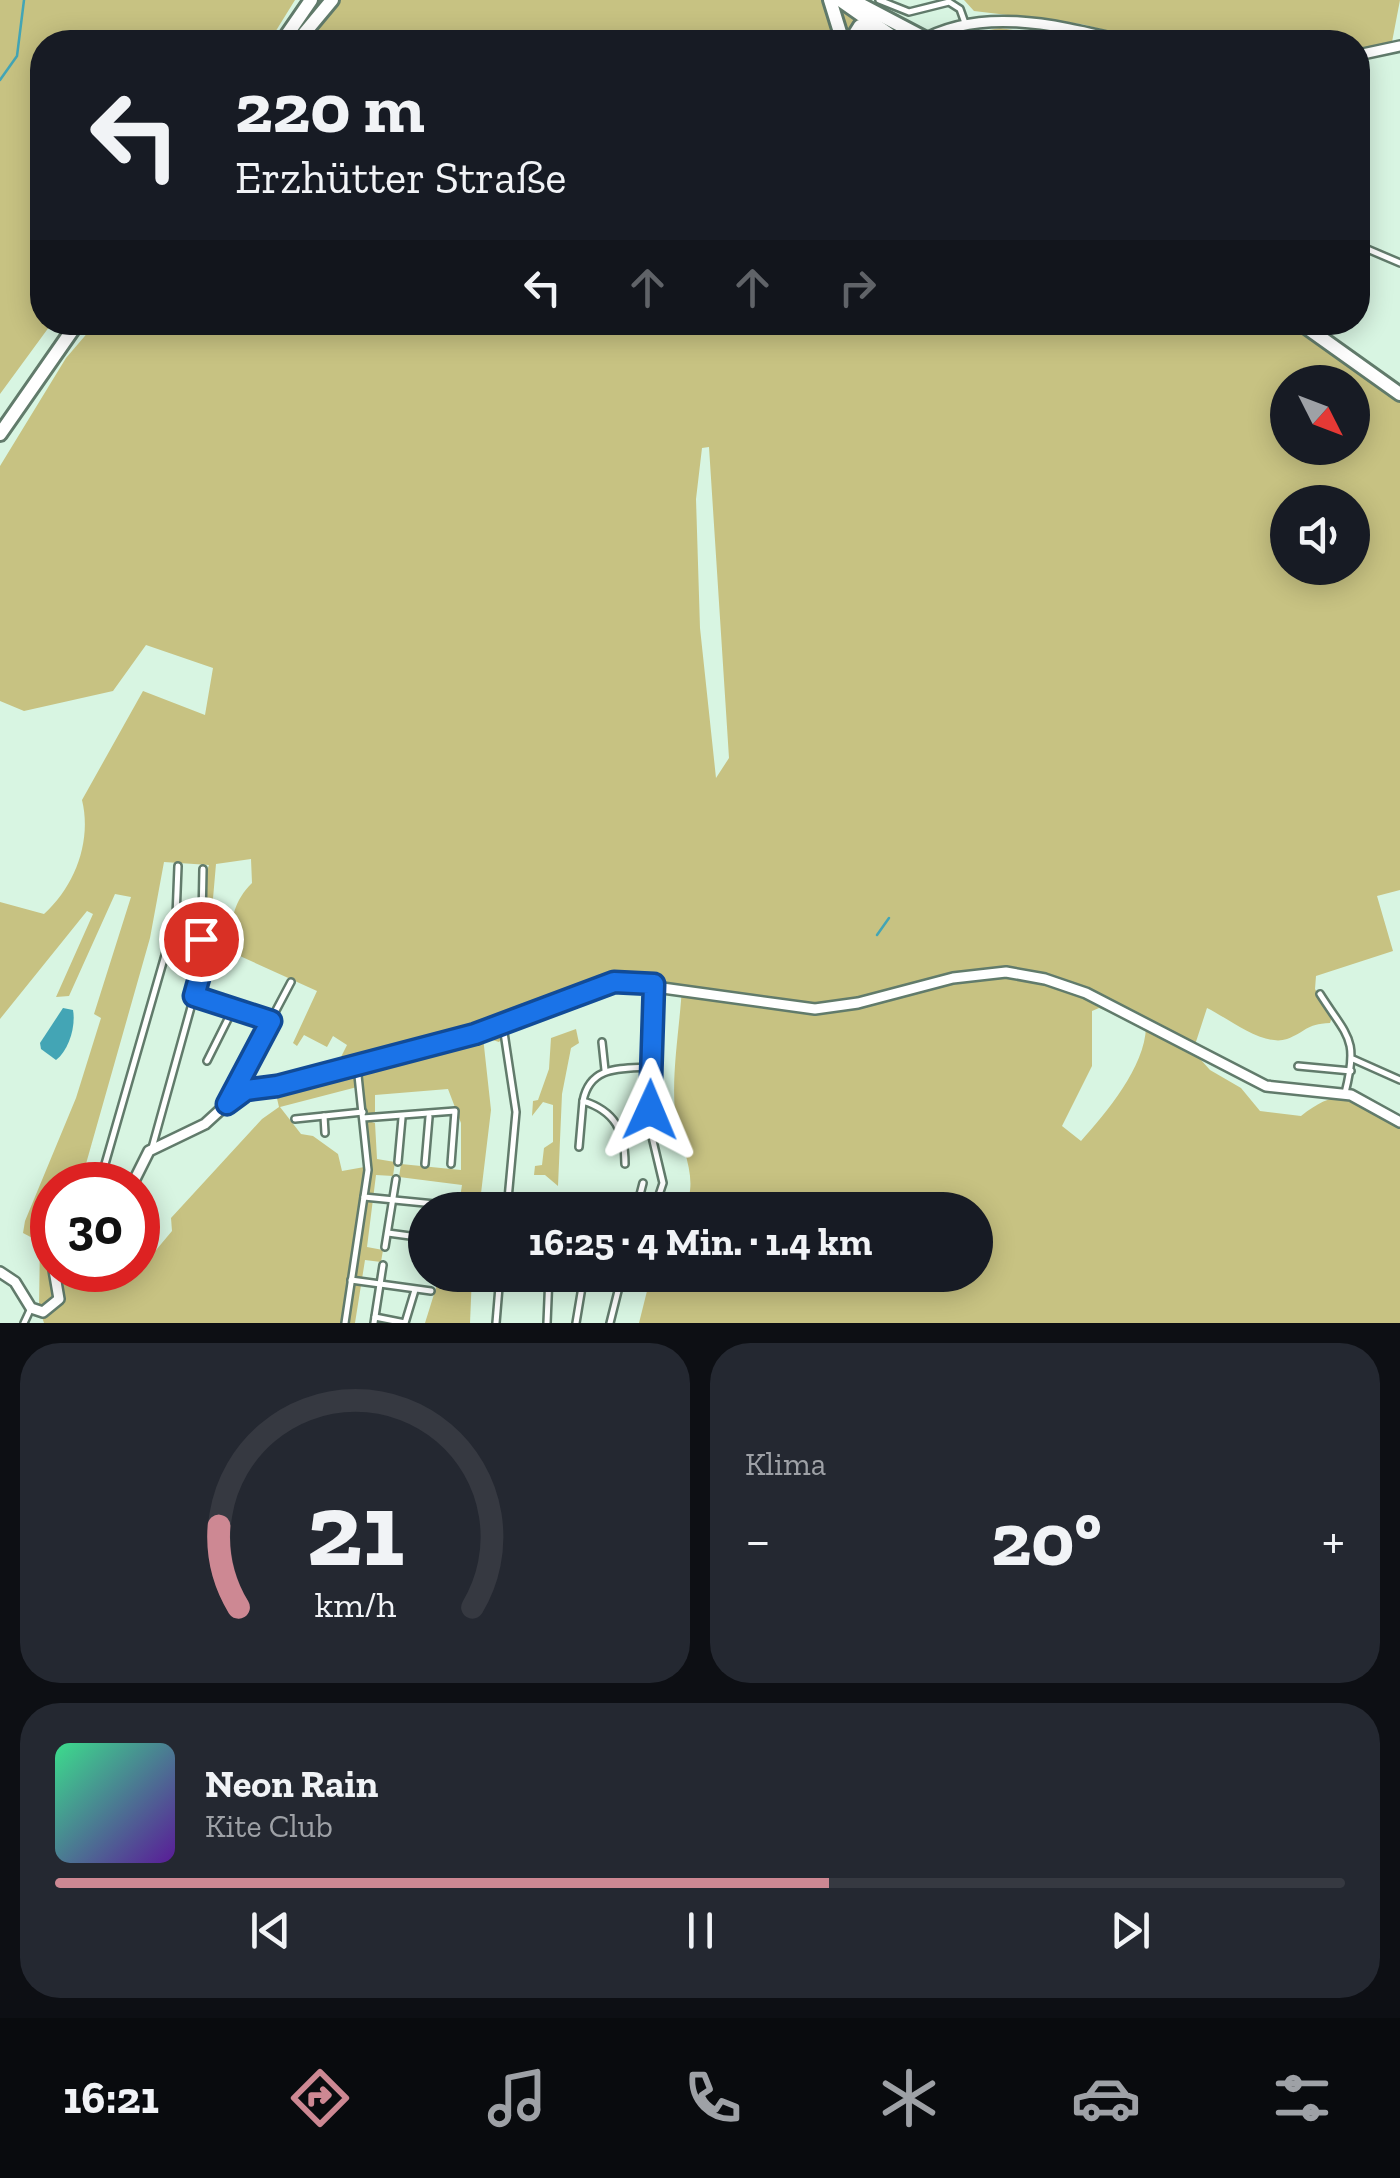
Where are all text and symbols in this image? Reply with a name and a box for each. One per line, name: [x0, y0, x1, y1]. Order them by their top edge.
text: 220 m: [235, 66, 425, 150]
icon: left: [70, 70, 200, 200]
text: Erzhütter Straße: [235, 151, 566, 205]
icon: left: [515, 260, 570, 315]
icon: ahead: [620, 260, 675, 315]
icon: ahead: [725, 260, 780, 315]
icon: right: [830, 260, 885, 315]
north arrow: [1270, 365, 1370, 465]
map controls: [1270, 365, 1370, 585]
button: sound: [1270, 485, 1370, 585]
pin: [159, 897, 244, 982]
icon: arrive: [174, 912, 229, 967]
position arrow: [598, 1058, 702, 1162]
speed limit sign: 30: [30, 1162, 160, 1292]
text: 16:25 · 4 Min. · 1.4 km: [529, 1219, 872, 1265]
text: Klima: [745, 1445, 826, 1483]
text: 21: [306, 1467, 404, 1592]
text: 20°: [991, 1494, 1102, 1584]
text: −: [745, 1507, 771, 1573]
text: +: [1322, 1507, 1345, 1573]
text: km/h: [314, 1583, 396, 1626]
text: Neon Rain: [205, 1761, 378, 1807]
text: Kite Club: [205, 1807, 333, 1845]
icon: previous: [243, 1903, 298, 1958]
icon: pause: [673, 1903, 728, 1958]
icon: next: [1103, 1903, 1158, 1958]
icon: directions: [285, 2063, 355, 2133]
icon: music: [482, 2063, 552, 2133]
icon: phone: [678, 2063, 748, 2133]
icon: climate: [874, 2063, 944, 2133]
icon: car: [1071, 2063, 1141, 2133]
icon: filters: [1267, 2063, 1337, 2133]
text: 16:21: [63, 2071, 159, 2125]

